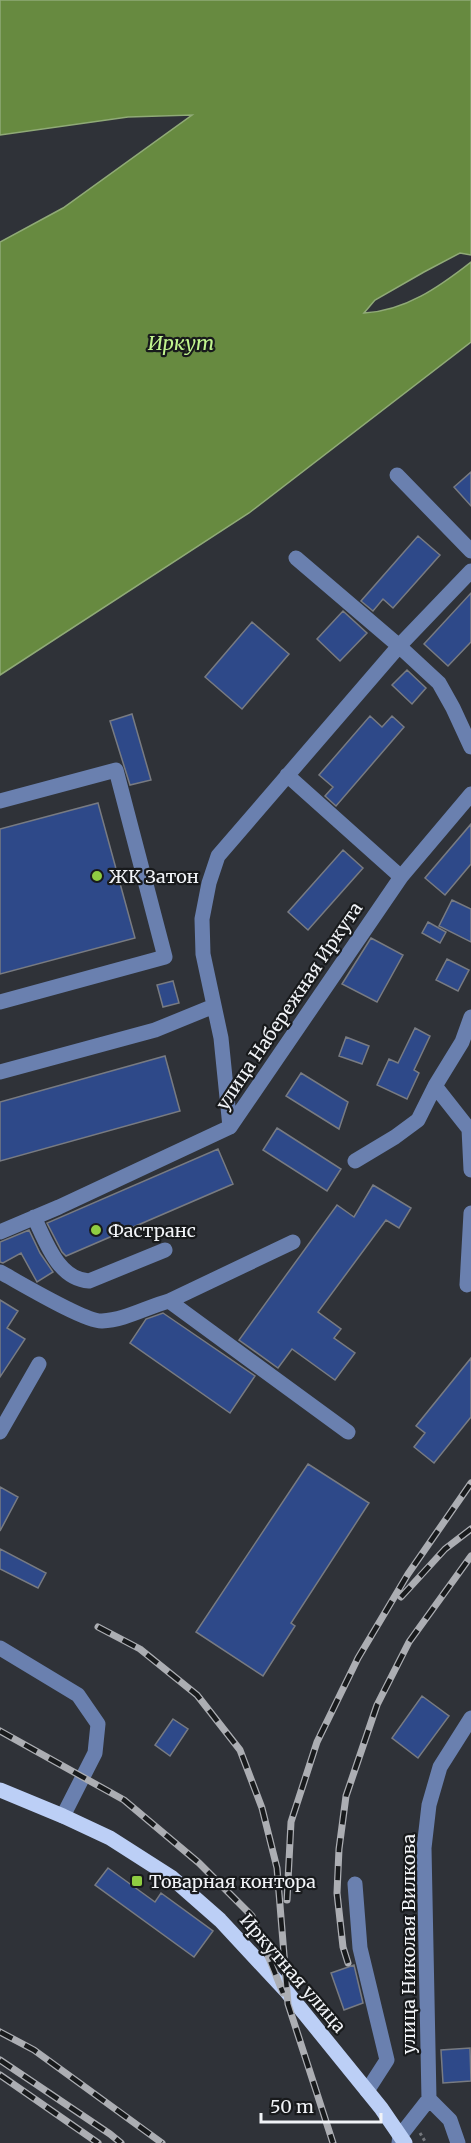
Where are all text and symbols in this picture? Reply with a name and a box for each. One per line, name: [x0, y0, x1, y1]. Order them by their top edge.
water label: Иркут: [148, 330, 214, 355]
place label: ЖК Затон: [109, 865, 199, 888]
marker: ЖК Затон: [90, 869, 104, 883]
street label: улица Набережная Иркута: [211, 897, 367, 1114]
place label: Фастранс: [108, 1219, 196, 1242]
marker: Фастранс: [89, 1223, 103, 1237]
street label: улица Николая Вилкова: [397, 1834, 420, 2054]
place label: Товарная контора: [149, 1870, 316, 1893]
marker: Товарная контора: [130, 1874, 144, 1888]
street label: Иркутная улица: [235, 1909, 351, 2038]
scale bar: [261, 2086, 381, 2124]
text: 50 m: [270, 2095, 314, 2118]

